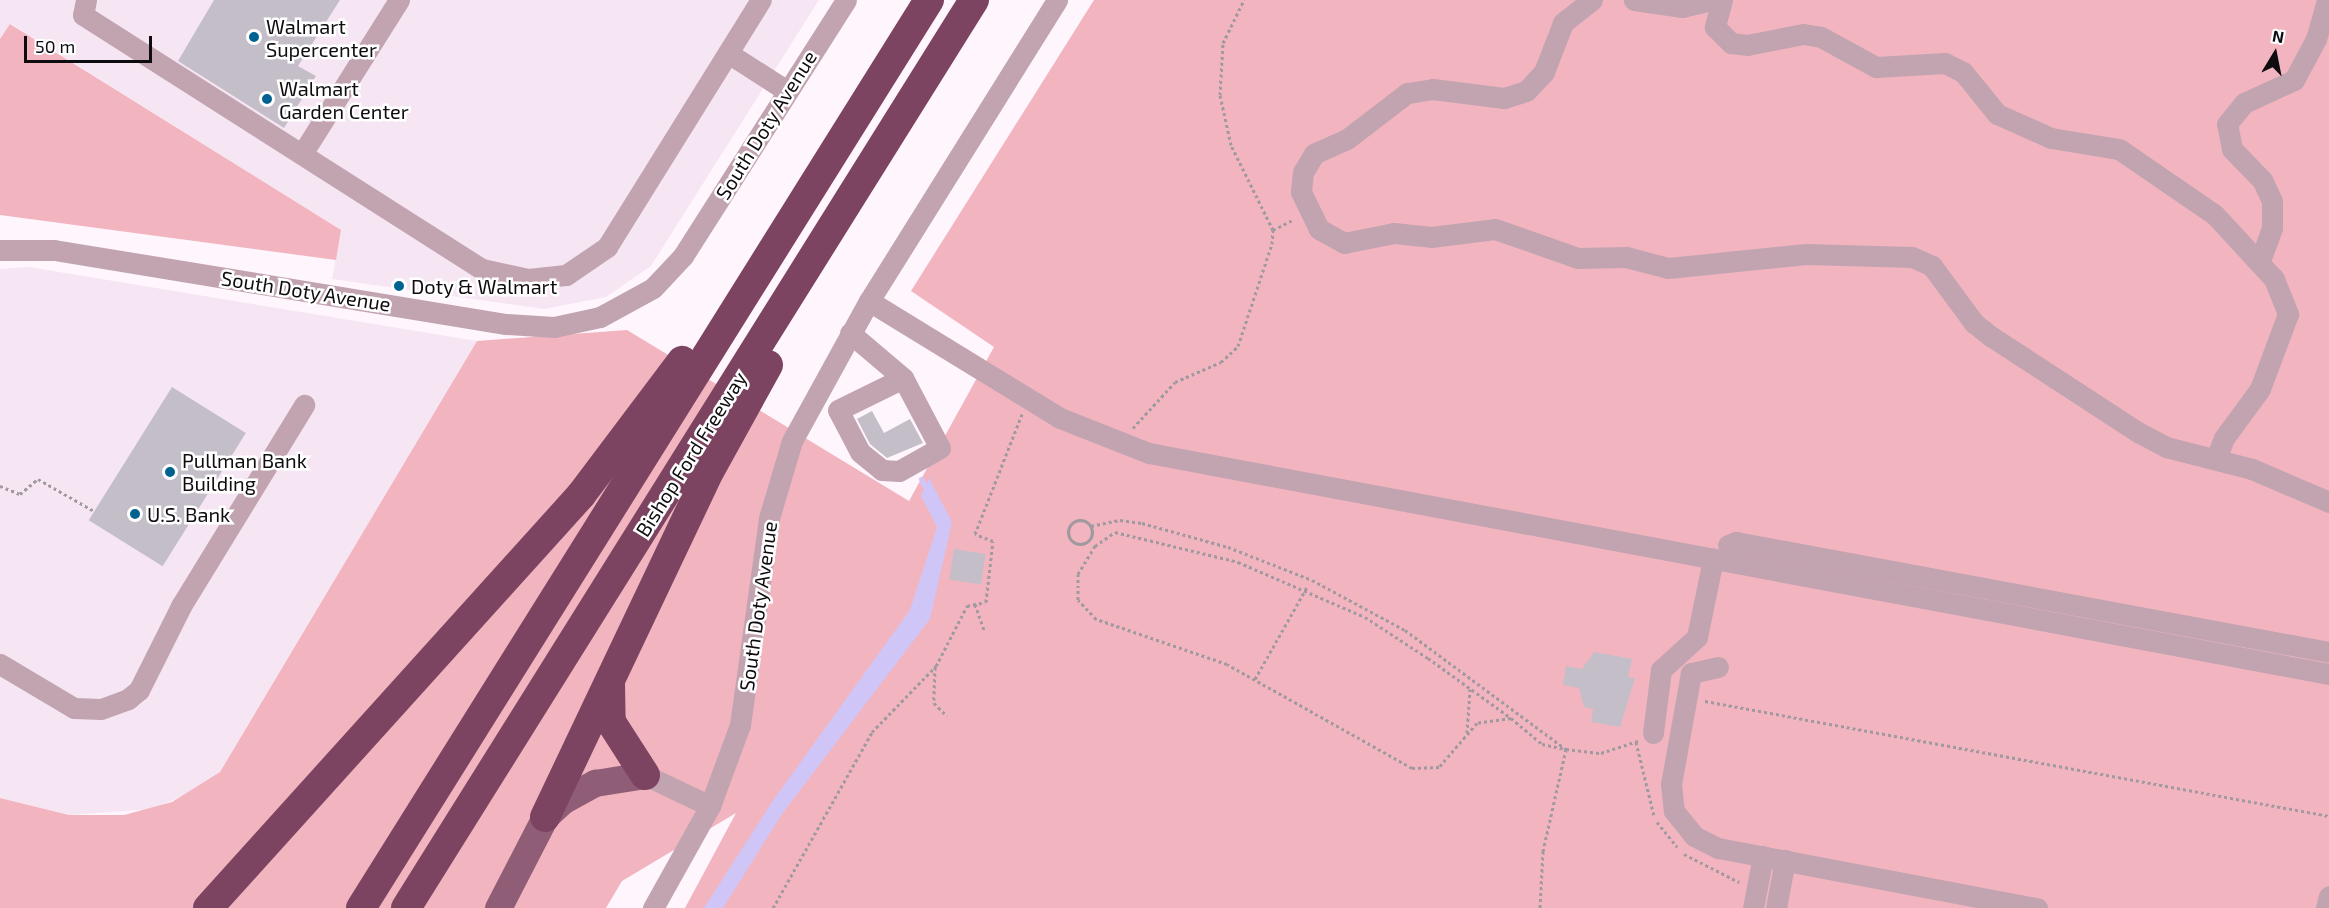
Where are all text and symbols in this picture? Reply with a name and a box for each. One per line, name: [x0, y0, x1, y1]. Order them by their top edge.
place label: Walmart Supercenter: [266, 14, 377, 61]
scale bar: [27, 24, 154, 62]
north arrow: [2245, 24, 2305, 84]
text: N: [2271, 25, 2286, 46]
marker: Walmart Supercenter: [247, 30, 261, 44]
text: 50 m: [35, 35, 75, 57]
street label: South Doty Avenue: [710, 46, 822, 204]
place label: Walmart Garden Center: [279, 76, 409, 123]
marker: Walmart Garden Center: [260, 92, 274, 106]
street label: South Doty Avenue: [219, 266, 393, 316]
place label: Doty & Walmart: [411, 274, 558, 298]
marker: Doty & Walmart: [392, 279, 406, 293]
street label: Bishop Ford Freeway: [631, 367, 751, 541]
place label: Pullman Bank Building: [182, 448, 307, 495]
marker: Pullman Bank Building: [163, 465, 177, 479]
place label: U.S. Bank: [147, 502, 230, 526]
marker: U.S. Bank: [128, 507, 142, 521]
street label: South Doty Avenue: [734, 519, 782, 693]

